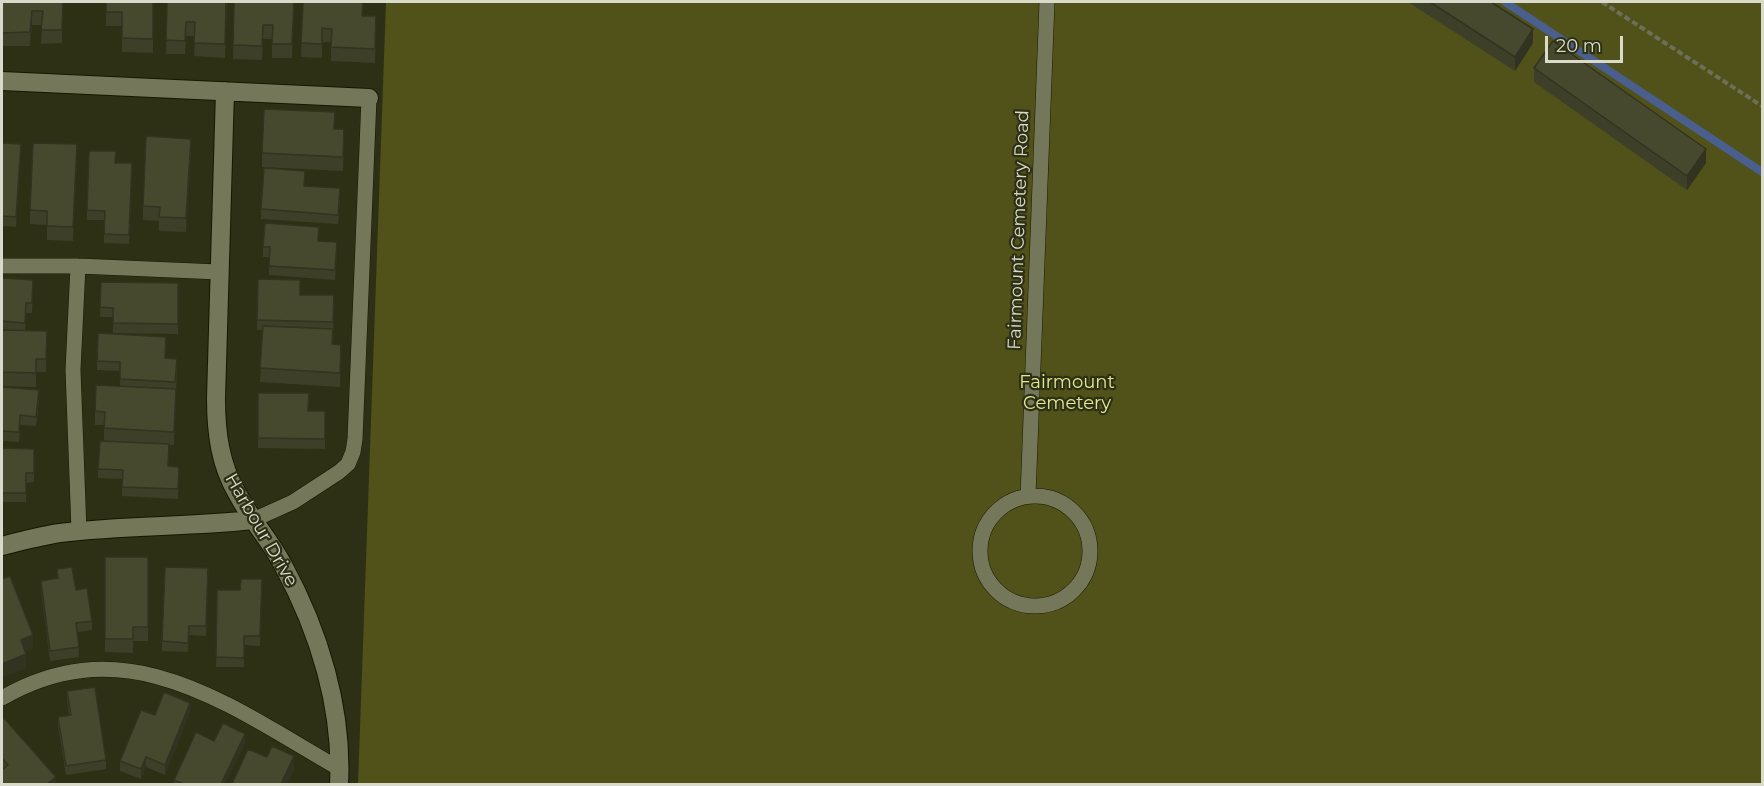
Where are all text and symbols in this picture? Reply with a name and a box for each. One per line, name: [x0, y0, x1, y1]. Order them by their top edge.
scale bar: [1548, 24, 1626, 62]
text: 20 m: [1556, 35, 1602, 57]
street label: Fairmount Cemetery Road: [1004, 110, 1034, 350]
park label: Fairmount Cemetery: [1019, 372, 1115, 415]
street label: Harbour Drive: [220, 470, 302, 590]

